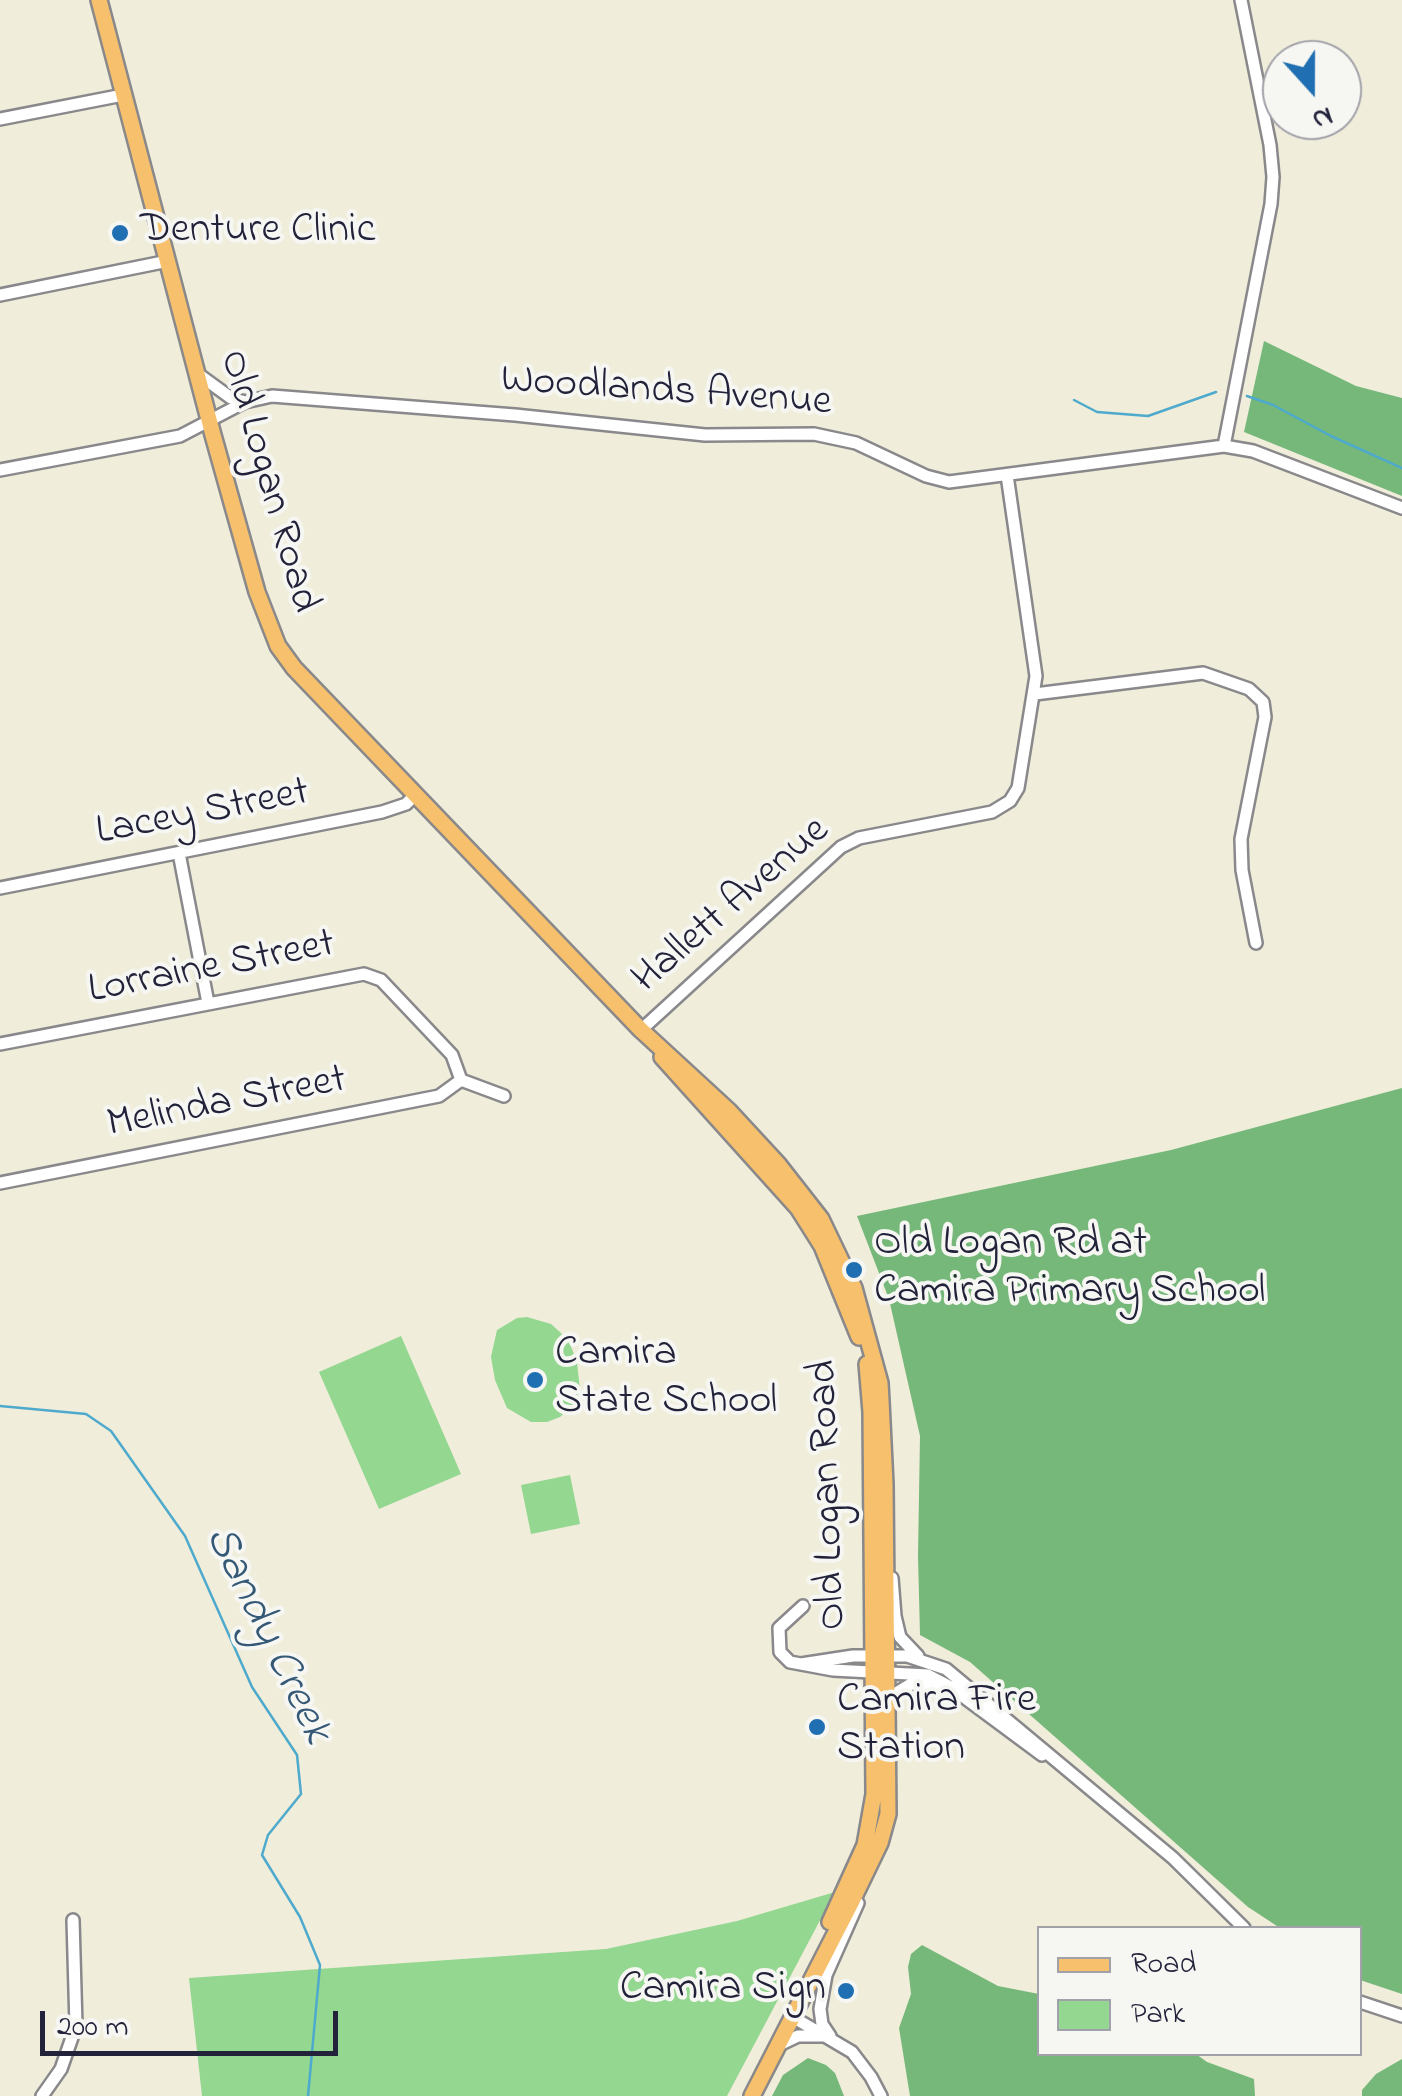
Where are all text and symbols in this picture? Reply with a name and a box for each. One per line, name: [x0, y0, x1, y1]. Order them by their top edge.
north arrow: [1262, 40, 1362, 140]
text: N: [1306, 94, 1338, 139]
place label: Denture Clinic: [140, 208, 375, 258]
marker: Denture Clinic: [109, 222, 131, 244]
street label: Old Logan Road: [205, 345, 327, 619]
street label: Woodlands Avenue: [499, 357, 833, 431]
street label: Lacey Street: [92, 770, 314, 860]
street label: Hallett Avenue: [624, 808, 842, 1006]
street label: Lorraine Street: [85, 921, 339, 1019]
street label: Melinda Street: [103, 1057, 351, 1153]
place label: Old Logan Rd at Camira Primary School: [874, 1221, 1266, 1320]
marker: Old Logan Rd at Camira Primary School: [843, 1259, 865, 1281]
place label: Camira State School: [555, 1331, 777, 1430]
street label: Old Logan Road: [801, 1359, 861, 1631]
marker: Camira State School: [524, 1369, 546, 1391]
water label: Sandy Creek: [189, 1518, 341, 1754]
place label: Camira Fire Station: [837, 1678, 1036, 1776]
marker: Camira Fire Station: [806, 1716, 828, 1738]
legend: [1037, 1926, 1362, 2056]
text: Road: [1131, 1943, 1196, 1987]
place label: Camira Sign: [620, 1966, 826, 2016]
marker: Camira Sign: [835, 1980, 857, 2002]
scale bar: [45, 1991, 342, 2053]
text: Park: [1131, 1993, 1185, 2037]
text: 200 m: [57, 2006, 129, 2050]

